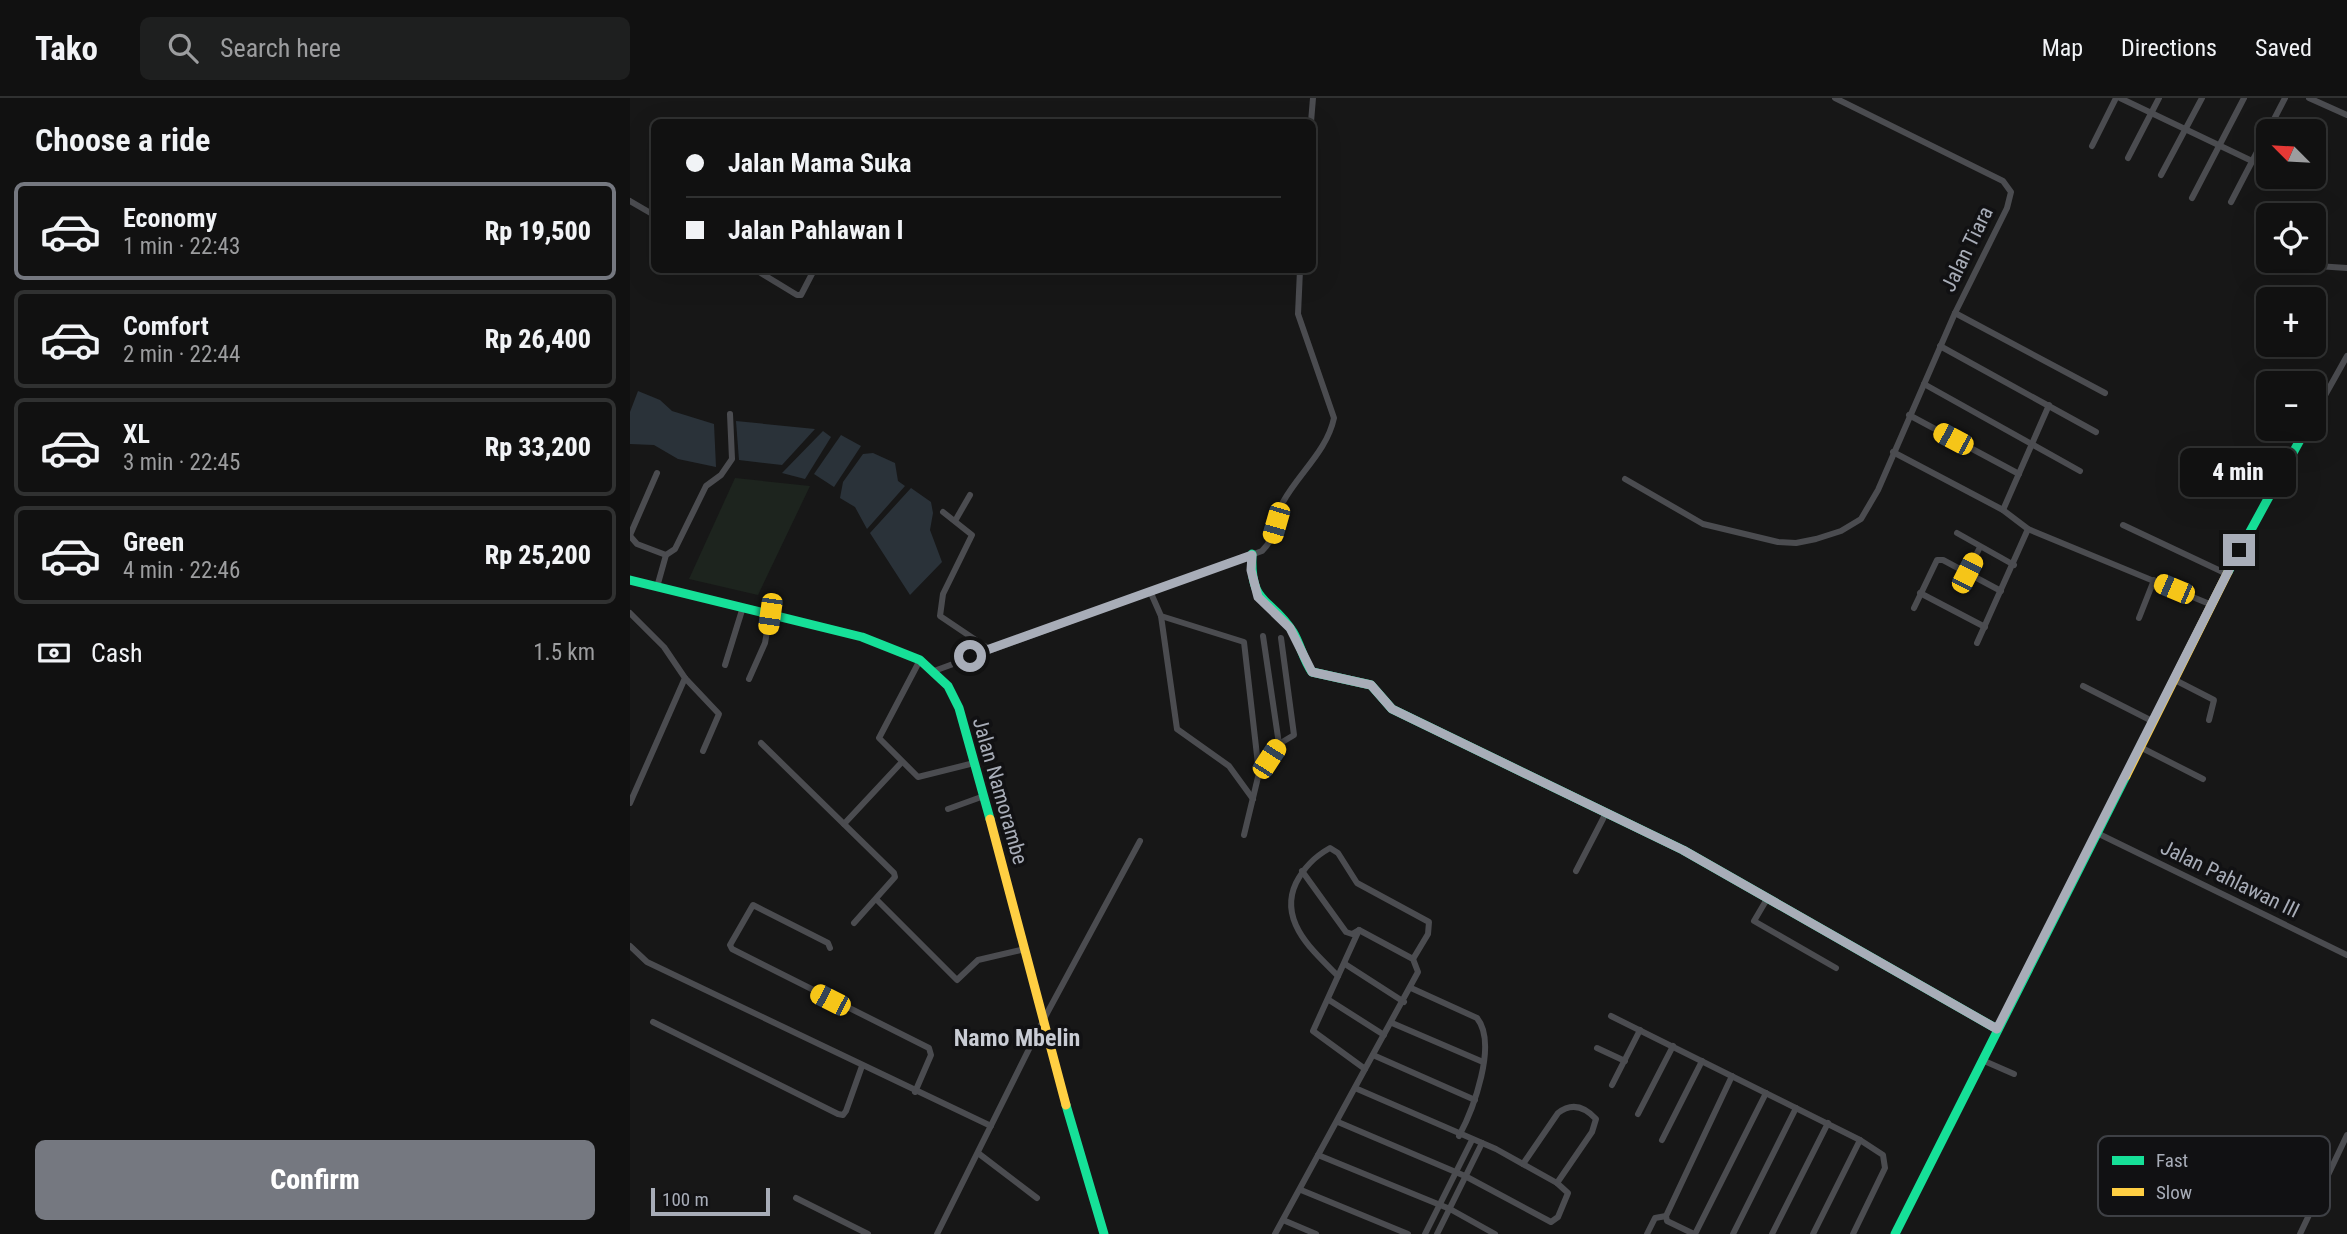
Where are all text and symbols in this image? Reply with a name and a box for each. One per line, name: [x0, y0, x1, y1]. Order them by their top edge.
search box: [140, 17, 630, 80]
text: Tako: [35, 29, 98, 68]
icon: search: [164, 29, 202, 67]
text: Search here: [220, 33, 341, 63]
text: Map: [2042, 34, 2083, 62]
text: Directions: [2121, 34, 2217, 62]
text: Saved: [2255, 34, 2312, 62]
north arrow: [2256, 119, 2326, 189]
map controls: [2256, 119, 2326, 441]
text: Choose a ride: [35, 121, 210, 159]
text: Jalan Mama Suka: [728, 148, 912, 178]
icon: car: [39, 200, 102, 263]
text: Economy: [123, 203, 217, 233]
street label: Jalan Tiara: [1936, 203, 1998, 295]
button: locate: [2256, 203, 2326, 273]
text: Jalan Pahlawan I: [728, 215, 904, 245]
text: Rp 19,500: [485, 216, 591, 246]
text: 1 min · 22:43: [123, 233, 240, 260]
button: +: [2256, 287, 2326, 357]
icon: car: [39, 308, 102, 371]
text: Comfort: [123, 311, 209, 341]
text: Rp 26,400: [485, 324, 591, 354]
text: 2 min · 22:44: [123, 341, 240, 368]
button: −: [2256, 371, 2326, 441]
icon: car: [39, 416, 102, 479]
text: XL: [123, 419, 150, 449]
car: [1930, 420, 1977, 458]
text: Rp 33,200: [485, 432, 591, 462]
callout: 4 min: [2181, 448, 2297, 498]
text: 3 min · 22:45: [123, 449, 240, 476]
text: 4 min: [2212, 459, 2264, 486]
car: [1261, 500, 1292, 546]
icon: car: [39, 524, 102, 587]
text: Green: [123, 527, 184, 557]
route end: [2223, 534, 2255, 566]
text: Rp 25,200: [485, 540, 591, 570]
car: [1949, 550, 1986, 596]
text: 4 min · 22:46: [123, 557, 240, 584]
car: [2151, 571, 2198, 607]
car: [757, 592, 784, 636]
icon: cash: [35, 634, 73, 672]
text: Cash: [91, 638, 143, 668]
text: 1.5 km: [533, 639, 595, 666]
route start: [954, 640, 986, 672]
street label: Jalan Namorambe: [968, 715, 1032, 867]
car: [1249, 736, 1290, 782]
street label: Jalan Pahlawan III: [2157, 835, 2303, 923]
car: [807, 981, 854, 1019]
district label: Namo Mbelin: [954, 1024, 1080, 1052]
legend: [2098, 1136, 2330, 1216]
button: Confirm: [35, 1140, 595, 1220]
text: Fast: [2156, 1149, 2188, 1172]
text: Slow: [2156, 1181, 2192, 1204]
scale bar: [651, 1185, 770, 1217]
text: 100 m: [662, 1188, 709, 1211]

